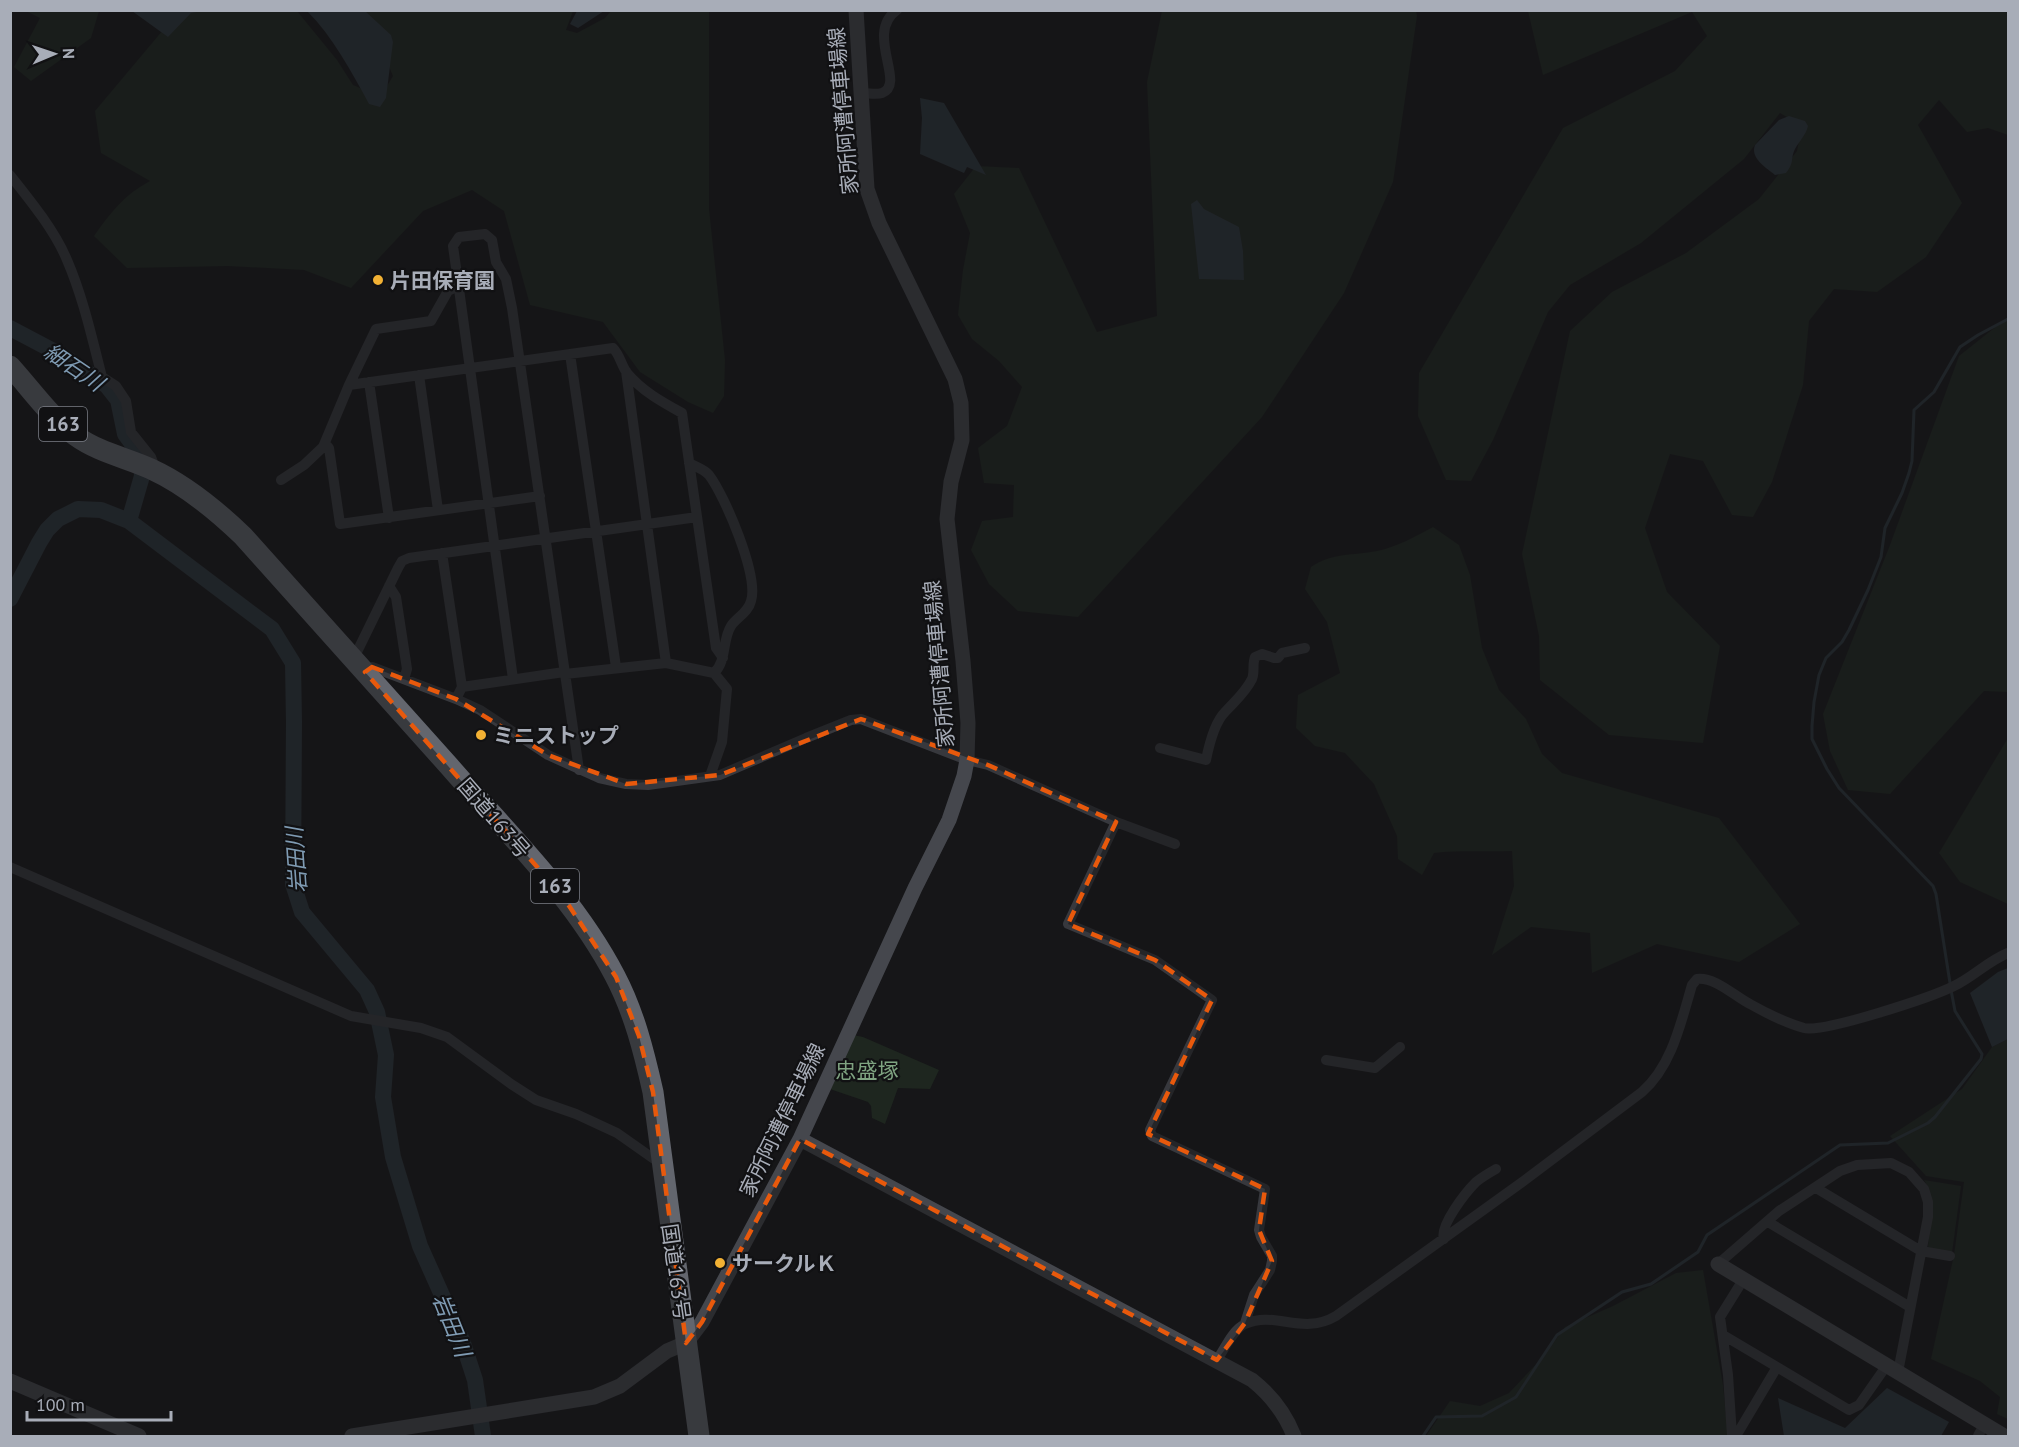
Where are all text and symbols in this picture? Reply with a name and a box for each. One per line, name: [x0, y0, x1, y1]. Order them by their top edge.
north arrow: [24, 24, 84, 84]
street label: 家所阿漕停車場線: [822, 26, 864, 196]
text: N: [59, 48, 79, 59]
place label: 片田保育園: [390, 267, 495, 294]
marker: 片田保育園: [371, 273, 385, 287]
water label: 細石川: [39, 337, 111, 398]
road number: 163: [39, 407, 87, 441]
street label: 家所阿漕停車場線: [918, 579, 960, 749]
place label: ミニストップ: [493, 722, 619, 749]
marker: ミニストップ: [474, 728, 488, 742]
street label: 国道163号: [452, 772, 536, 864]
water label: 岩田川: [280, 824, 312, 894]
road number: 163: [531, 869, 579, 903]
street label: 家所阿漕停車場線: [733, 1039, 831, 1201]
park label: 忠盛塚: [836, 1057, 899, 1084]
street label: 国道163号: [656, 1222, 696, 1322]
place label: サークルＫ: [732, 1250, 836, 1277]
marker: サークルＫ: [713, 1256, 727, 1270]
water label: 岩田川: [427, 1289, 478, 1363]
scale bar: [27, 1384, 171, 1422]
text: 100 m: [36, 1393, 85, 1416]

